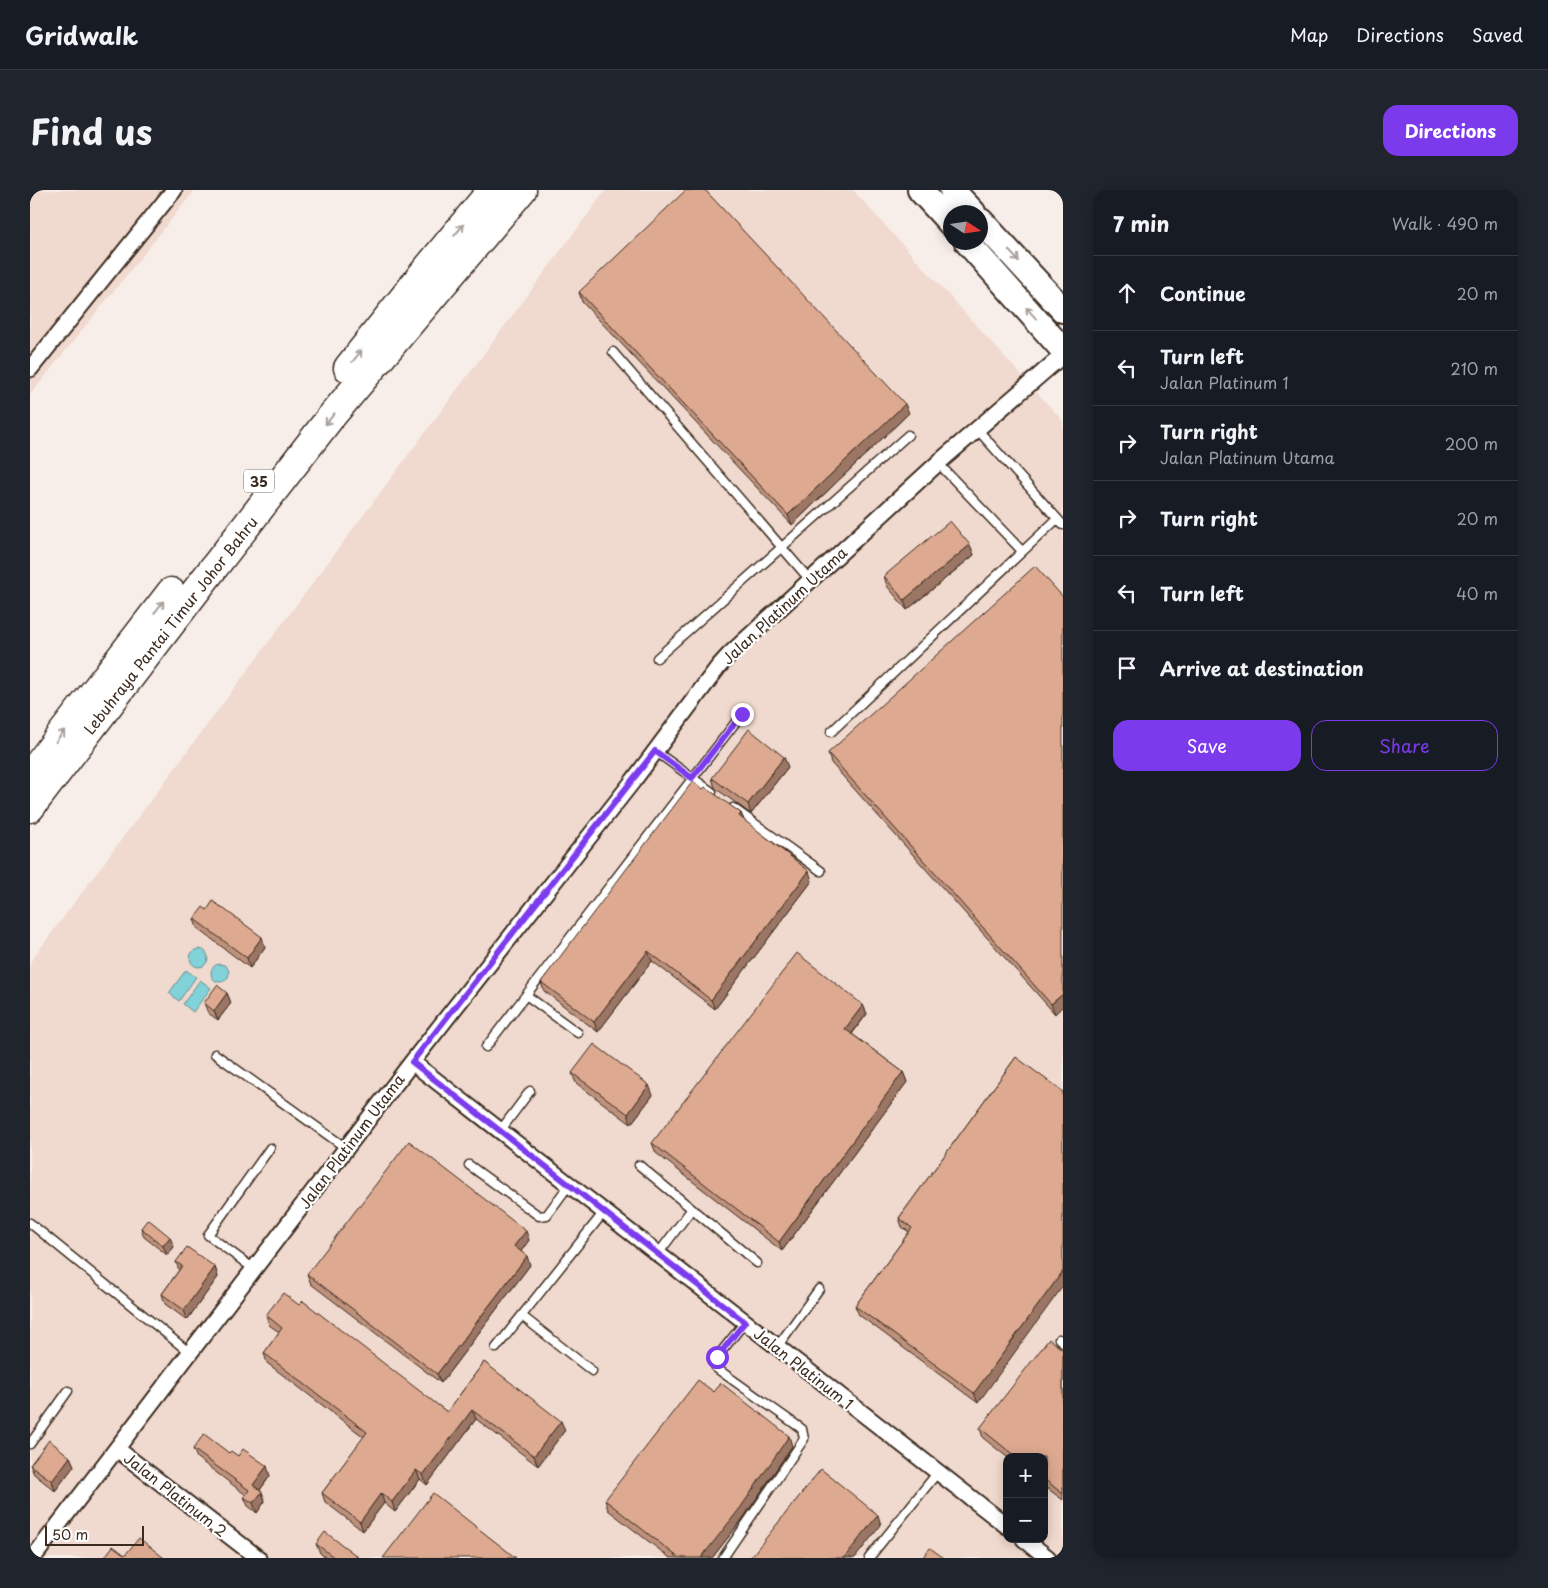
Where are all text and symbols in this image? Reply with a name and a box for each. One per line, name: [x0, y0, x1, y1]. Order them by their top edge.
text: Gridwalk: [25, 17, 138, 53]
text: Map: [1290, 21, 1328, 48]
text: Directions: [1356, 21, 1444, 48]
text: Saved: [1472, 21, 1523, 48]
text: Find us: [30, 104, 152, 157]
button: Directions: [1383, 105, 1518, 156]
north arrow: [943, 205, 988, 250]
text: 7 min: [1113, 207, 1169, 239]
text: Walk · 490 m: [1392, 211, 1498, 235]
one-way arrow: [454, 223, 465, 236]
one-way arrow: [1008, 250, 1020, 263]
icon: ahead: [1113, 279, 1141, 307]
text: Continue: [1160, 279, 1246, 307]
text: 20 m: [1457, 281, 1498, 305]
one-way arrow: [1025, 307, 1036, 320]
text: Turn left: [1160, 342, 1244, 370]
one-way arrow: [352, 350, 363, 363]
icon: left: [1113, 354, 1141, 382]
text: 210 m: [1450, 356, 1498, 380]
text: Jalan Platinum 1: [1160, 370, 1289, 394]
one-way arrow: [325, 412, 336, 425]
text: Turn right: [1160, 417, 1258, 445]
icon: right: [1113, 429, 1141, 457]
text: 200 m: [1445, 431, 1498, 455]
text: Jalan Platinum Utama: [1160, 445, 1335, 469]
road number: 35: [244, 470, 274, 492]
icon: right: [1113, 504, 1141, 532]
text: Turn right: [1160, 504, 1258, 532]
text: 20 m: [1457, 506, 1498, 530]
street label: Lebuhraya Pantai Timur Johor Bahru: [78, 511, 262, 739]
street label: Jalan Platinum Utama: [716, 540, 852, 669]
icon: left: [1113, 579, 1141, 607]
text: Turn left: [1160, 579, 1244, 607]
text: 40 m: [1456, 581, 1498, 605]
one-way arrow: [153, 601, 164, 614]
icon: arrive: [1113, 654, 1141, 682]
text: Arrive at destination: [1160, 654, 1364, 682]
route end: [731, 703, 754, 726]
button: Save: [1113, 720, 1301, 771]
button: Share: [1311, 720, 1498, 771]
one-way arrow: [54, 730, 65, 743]
street label: Jalan Platinum Utama: [293, 1068, 410, 1213]
street label: Jalan Platinum 1: [749, 1322, 859, 1414]
route start: [706, 1346, 729, 1369]
street label: Jalan Platinum 2: [119, 1446, 233, 1542]
map controls: [1003, 1453, 1048, 1543]
button: +: [1003, 1453, 1048, 1498]
button: −: [1003, 1498, 1048, 1543]
scale bar: [45, 1523, 144, 1546]
text: 50 m: [52, 1524, 88, 1545]

